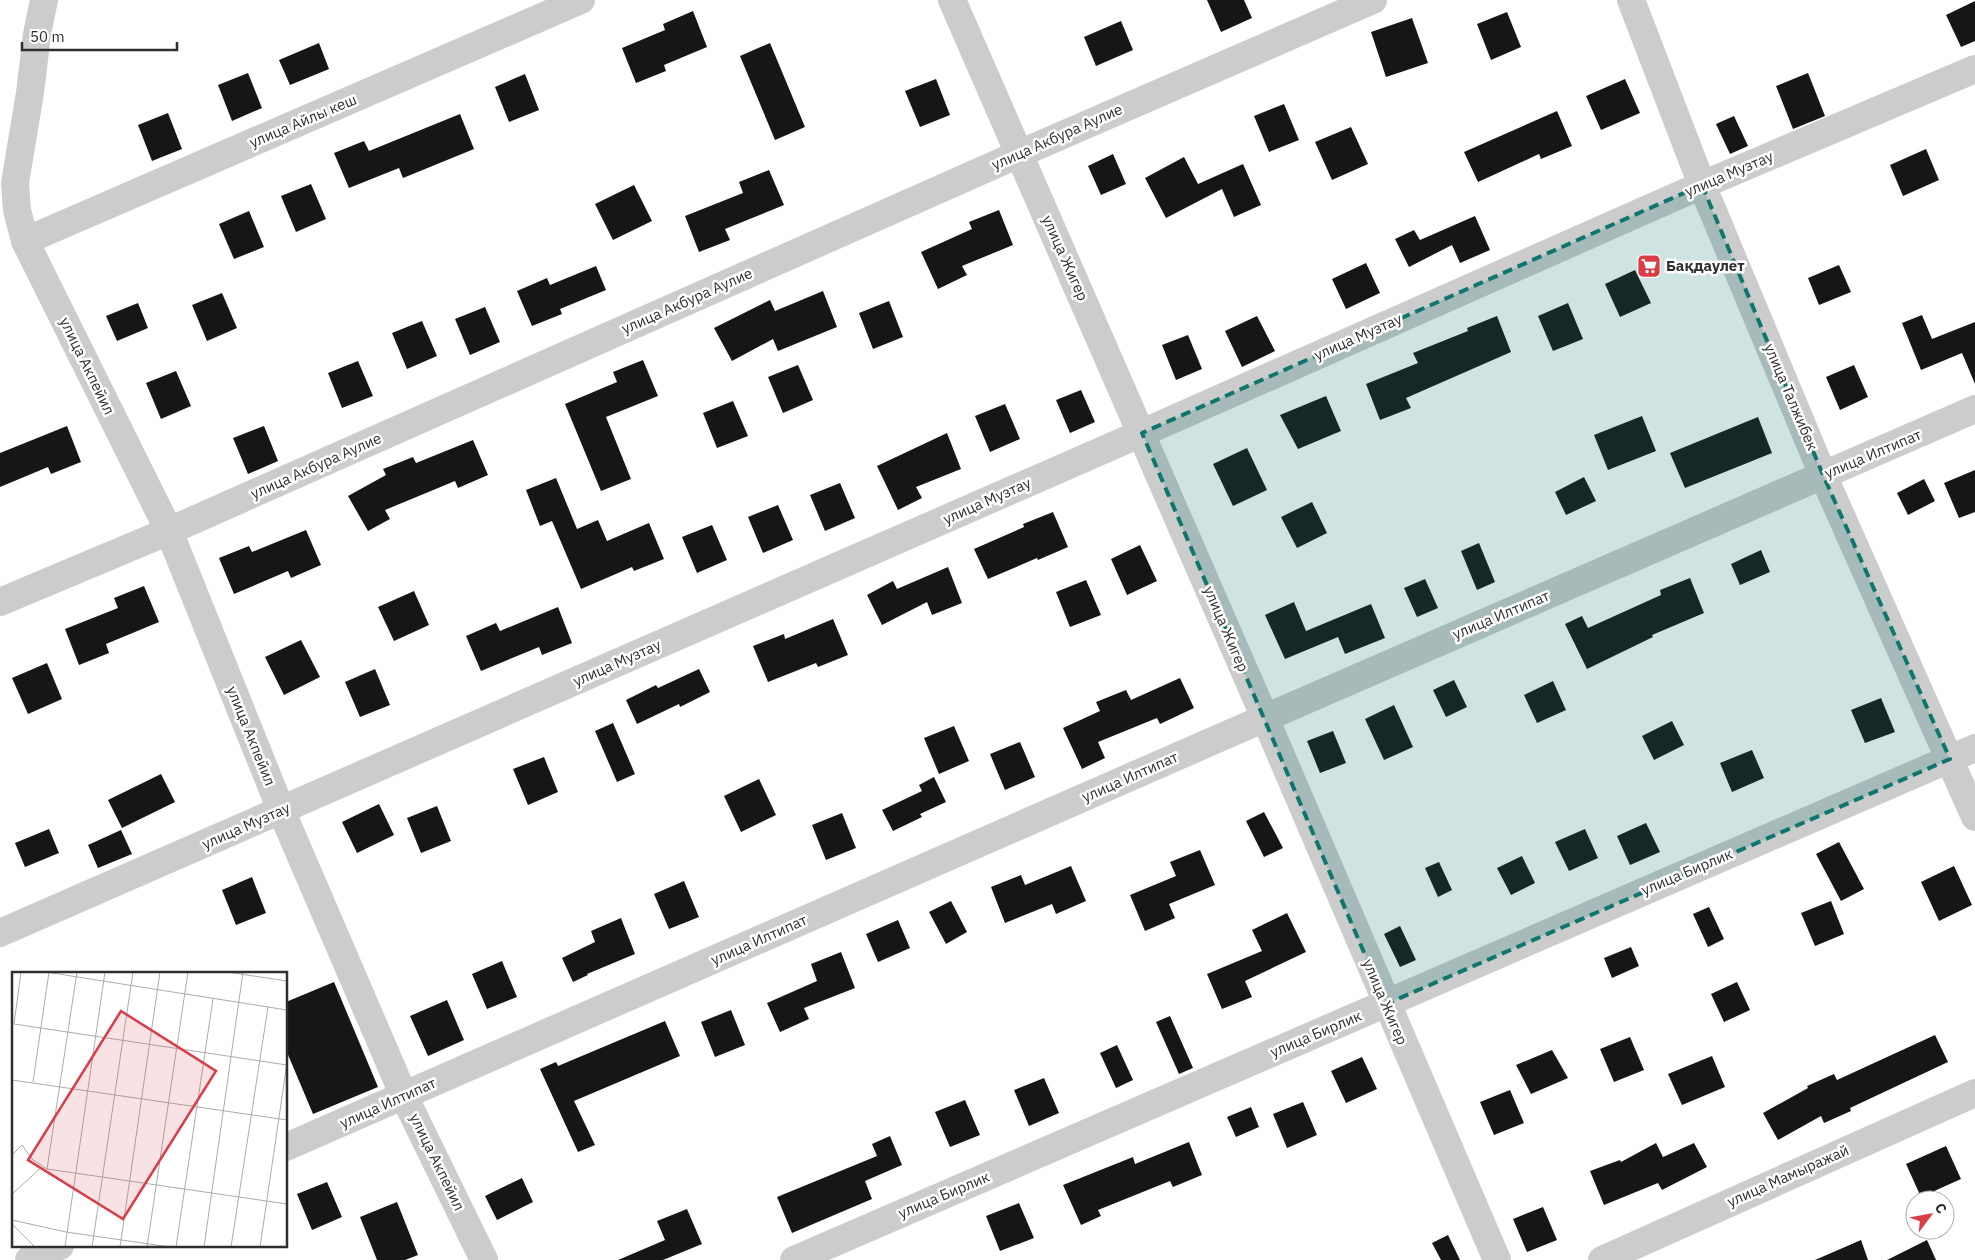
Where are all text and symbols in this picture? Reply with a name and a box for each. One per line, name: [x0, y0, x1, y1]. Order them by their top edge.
scale bar: [22, 20, 178, 52]
text: 50 m: [30, 27, 65, 46]
street label: улица Айлы кеш: [246, 89, 359, 152]
street label: улица Акбура Аулие: [988, 99, 1125, 174]
street label: улица Музтау: [1682, 146, 1776, 201]
street label: улица Жигер: [1038, 212, 1093, 304]
supermarket icon: Бақдаулет: [1636, 253, 1662, 279]
place label: Бақдаулет: [1666, 256, 1745, 275]
street label: улица Акбура Аулие: [618, 263, 755, 338]
street label: улица Музтау: [1311, 308, 1405, 364]
street label: улица Акпейил: [56, 314, 119, 418]
street label: улица Талжибек: [1760, 340, 1823, 453]
street label: улица Илтипат: [1821, 425, 1924, 483]
street label: улица Акбура Аулие: [247, 428, 384, 503]
street label: улица Музтау: [940, 472, 1034, 528]
street label: улица Жигер: [1200, 583, 1253, 675]
street label: улица Илтипат: [1449, 586, 1552, 644]
street label: улица Музтау: [570, 634, 664, 690]
street label: улица Акпейил: [223, 683, 280, 788]
street label: улица Илтипат: [1079, 747, 1181, 806]
street label: улица Музтау: [199, 797, 293, 853]
street label: улица Бирлик: [1638, 844, 1735, 899]
street label: улица Илтипат: [708, 910, 810, 969]
street label: улица Жигер: [1359, 956, 1412, 1048]
inset map: [12, 972, 288, 1248]
street label: улица Бирлик: [1267, 1006, 1364, 1061]
street label: улица Илтипат: [337, 1073, 439, 1132]
street label: улица Акпейил: [406, 1110, 469, 1214]
street label: улица Мамыражай: [1724, 1140, 1852, 1211]
street label: улица Бирлик: [895, 1167, 992, 1222]
north arrow: [1905, 1190, 1955, 1240]
text: С: [1931, 1199, 1951, 1217]

